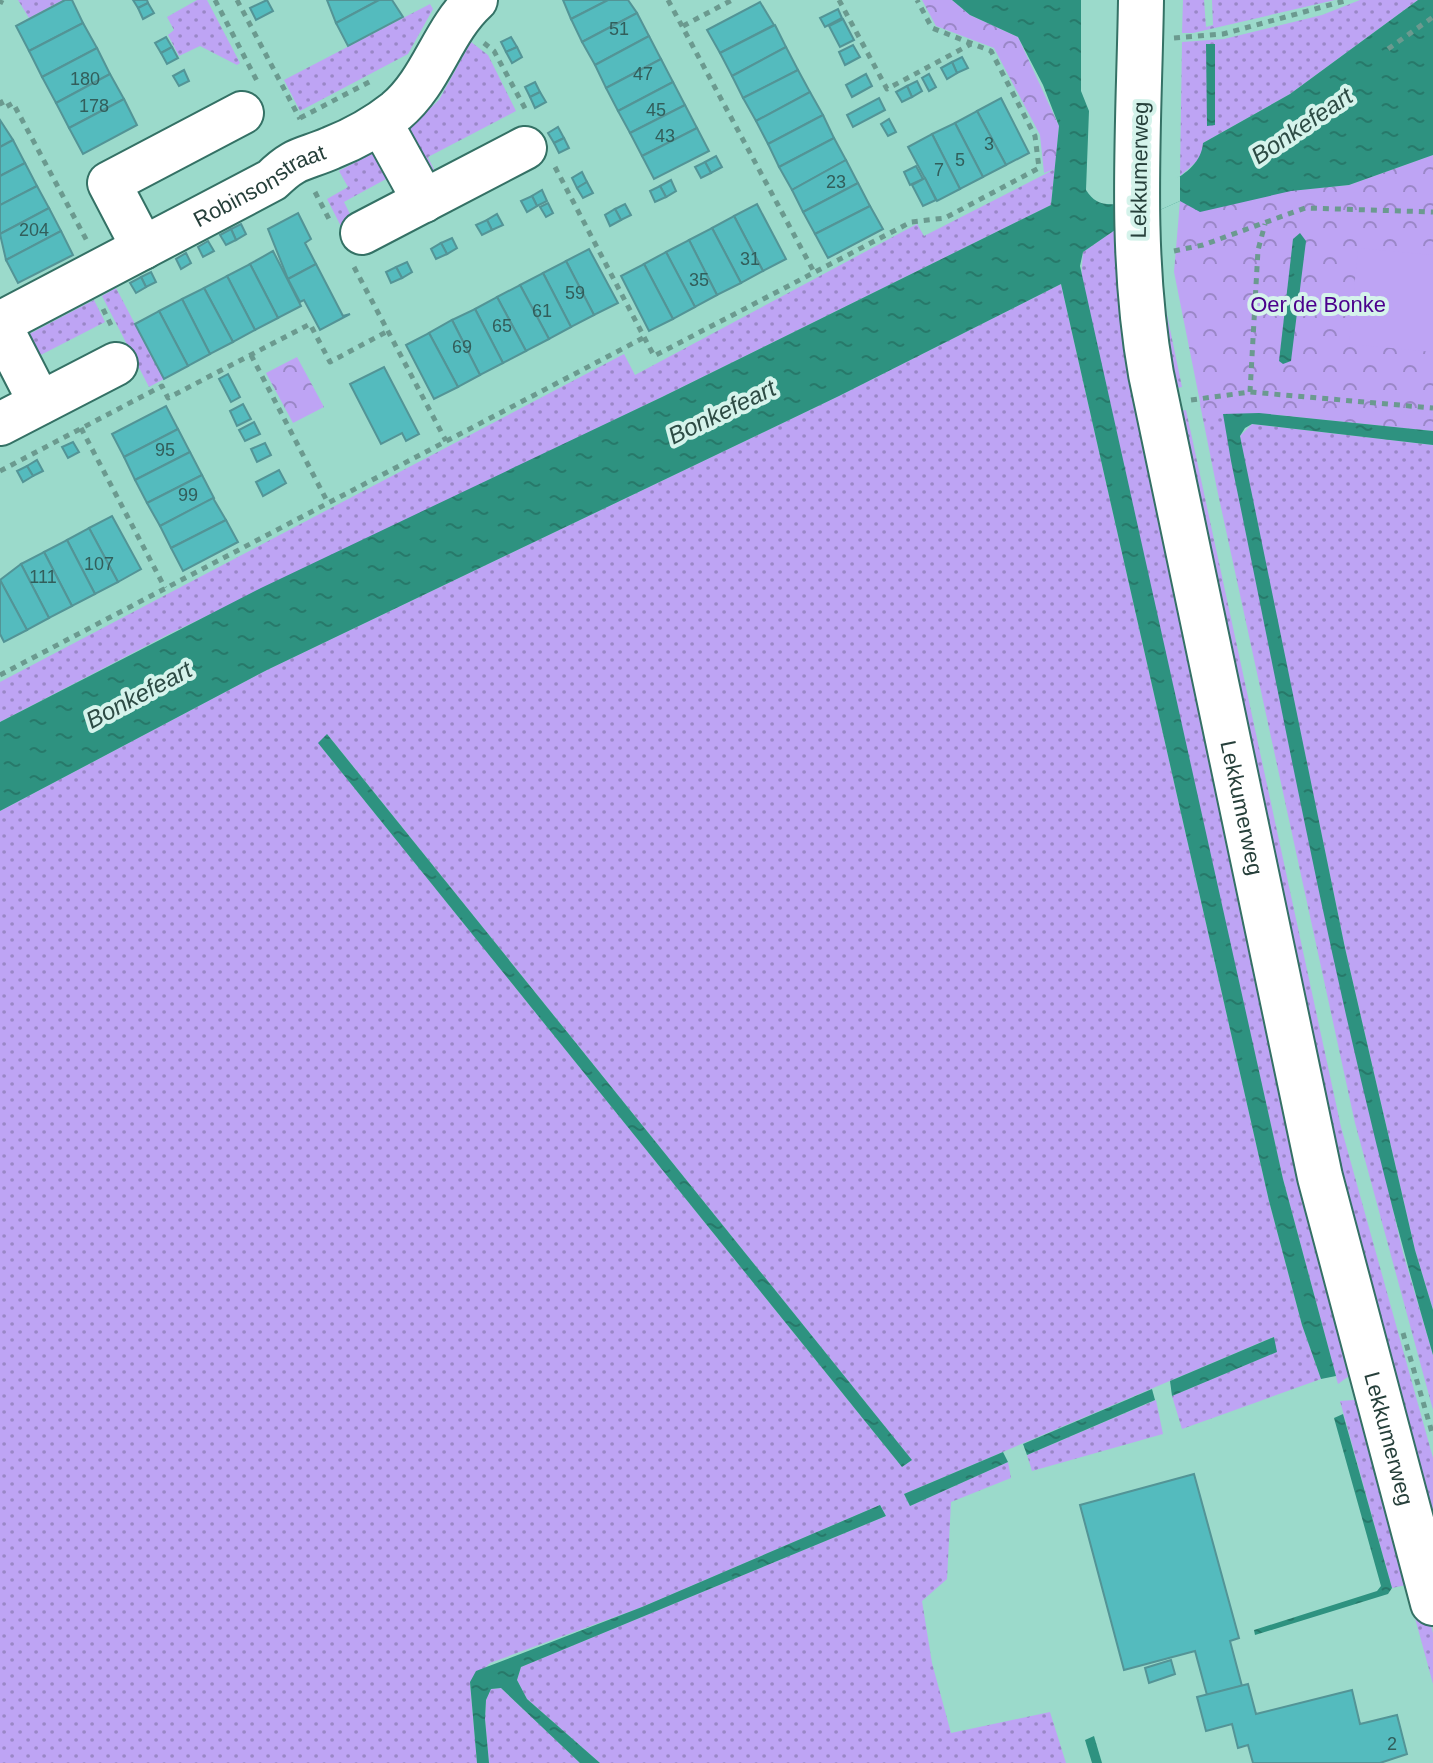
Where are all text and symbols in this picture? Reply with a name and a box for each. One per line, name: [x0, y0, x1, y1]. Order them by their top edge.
house number: 51: [609, 19, 629, 39]
house number: 47: [633, 64, 653, 84]
house number: 180: [70, 69, 100, 89]
water label: Bonkefeart: [1246, 81, 1358, 169]
house number: 178: [79, 96, 109, 116]
house number: 45: [646, 100, 666, 120]
street label: Lekkumerweg: [1126, 101, 1153, 239]
house number: 43: [655, 126, 675, 146]
house number: 3: [984, 134, 994, 154]
street label: Robinsonstraat: [189, 140, 329, 232]
house number: 5: [955, 150, 965, 170]
house number: 7: [934, 160, 944, 180]
house number: 23: [826, 172, 846, 192]
house number: 204: [19, 220, 49, 240]
house number: 31: [740, 249, 760, 269]
house number: 35: [689, 270, 709, 290]
house number: 59: [565, 283, 585, 303]
park label: Oer de Bonke: [1250, 292, 1386, 317]
house number: 61: [532, 301, 552, 321]
house number: 65: [492, 316, 512, 336]
house number: 69: [452, 337, 472, 357]
water label: Bonkefeart: [664, 373, 781, 449]
house number: 95: [155, 440, 175, 460]
house number: 99: [178, 485, 198, 505]
house number: 107: [84, 554, 114, 574]
house number: 111: [29, 567, 57, 587]
water label: Bonkefeart: [81, 655, 198, 734]
street label: Lekkumerweg: [1215, 738, 1268, 877]
street label: Lekkumerweg: [1359, 1369, 1419, 1508]
house number: 2: [1387, 1734, 1397, 1754]

